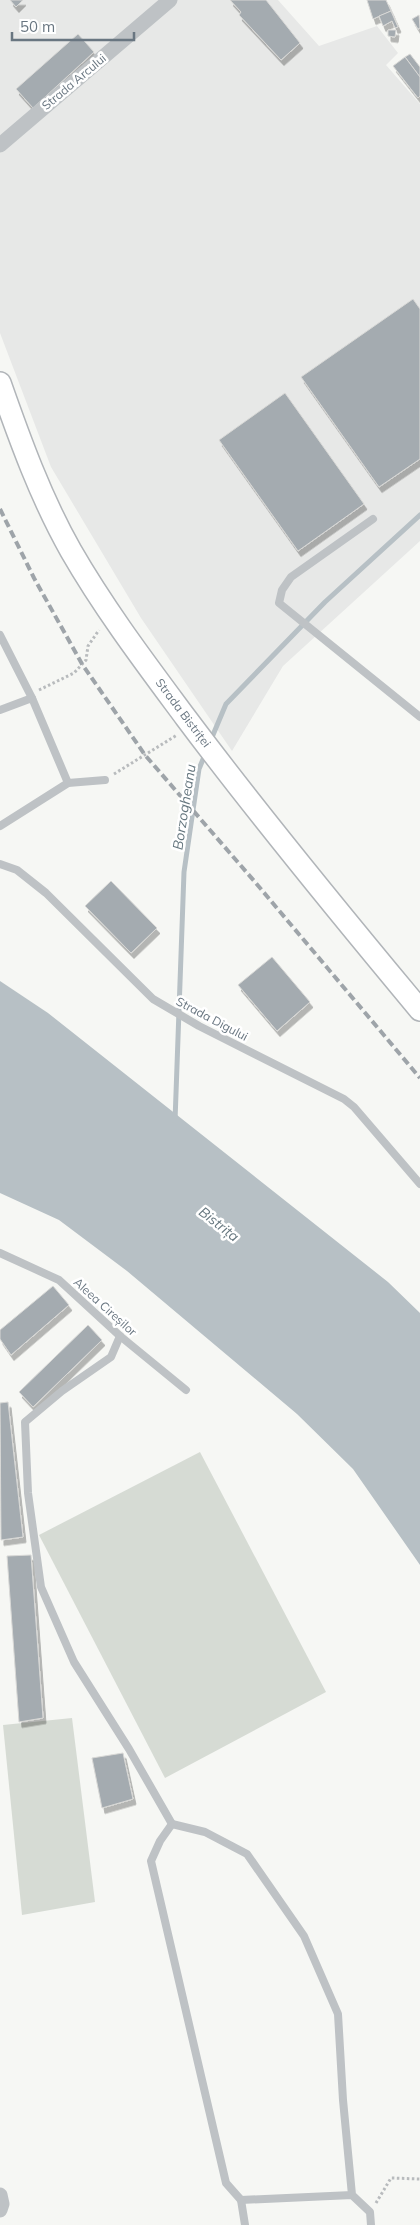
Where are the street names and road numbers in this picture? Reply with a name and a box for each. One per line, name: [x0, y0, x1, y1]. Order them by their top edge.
street label: Strada Arcului: [38, 50, 109, 113]
street label: Strada Bistriței: [152, 675, 214, 751]
street label: Strada Digului: [174, 993, 251, 1044]
street label: Aleea Cireșilor: [70, 1274, 140, 1340]

